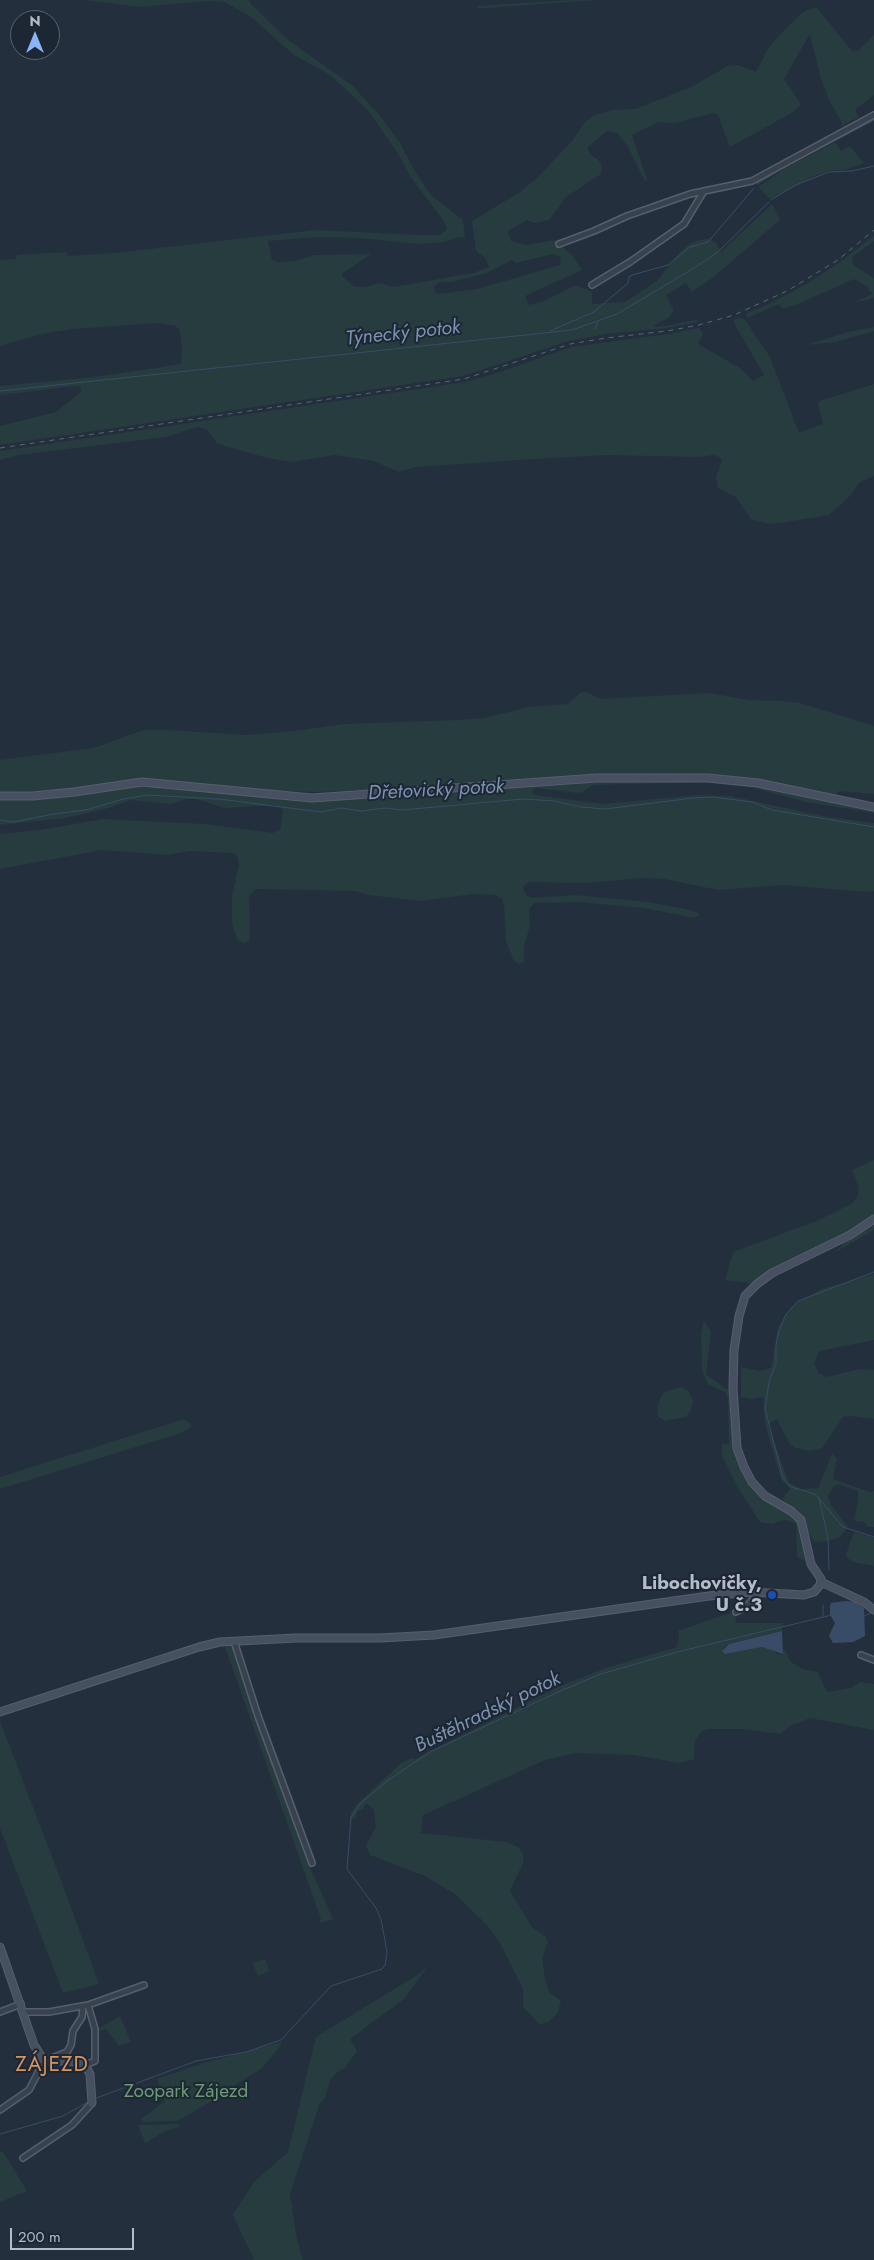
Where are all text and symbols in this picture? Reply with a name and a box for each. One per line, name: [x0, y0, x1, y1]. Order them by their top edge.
north arrow: [10, 10, 60, 60]
text: N: [29, 11, 41, 31]
water label: Týnecký potok: [344, 316, 462, 352]
water label: Dřetovický potok: [367, 775, 505, 807]
place label: Libochovičky, U č.3: [642, 1573, 762, 1617]
marker: Libochovičky, U č.3: [766, 1589, 778, 1601]
water label: Buštěhradský potok: [411, 1667, 565, 1759]
district label: ZÁJEZD: [14, 2053, 90, 2079]
park label: Zoopark Zájezd: [124, 2081, 248, 2103]
scale bar: [12, 2218, 136, 2250]
text: 200 m: [18, 2226, 61, 2248]

